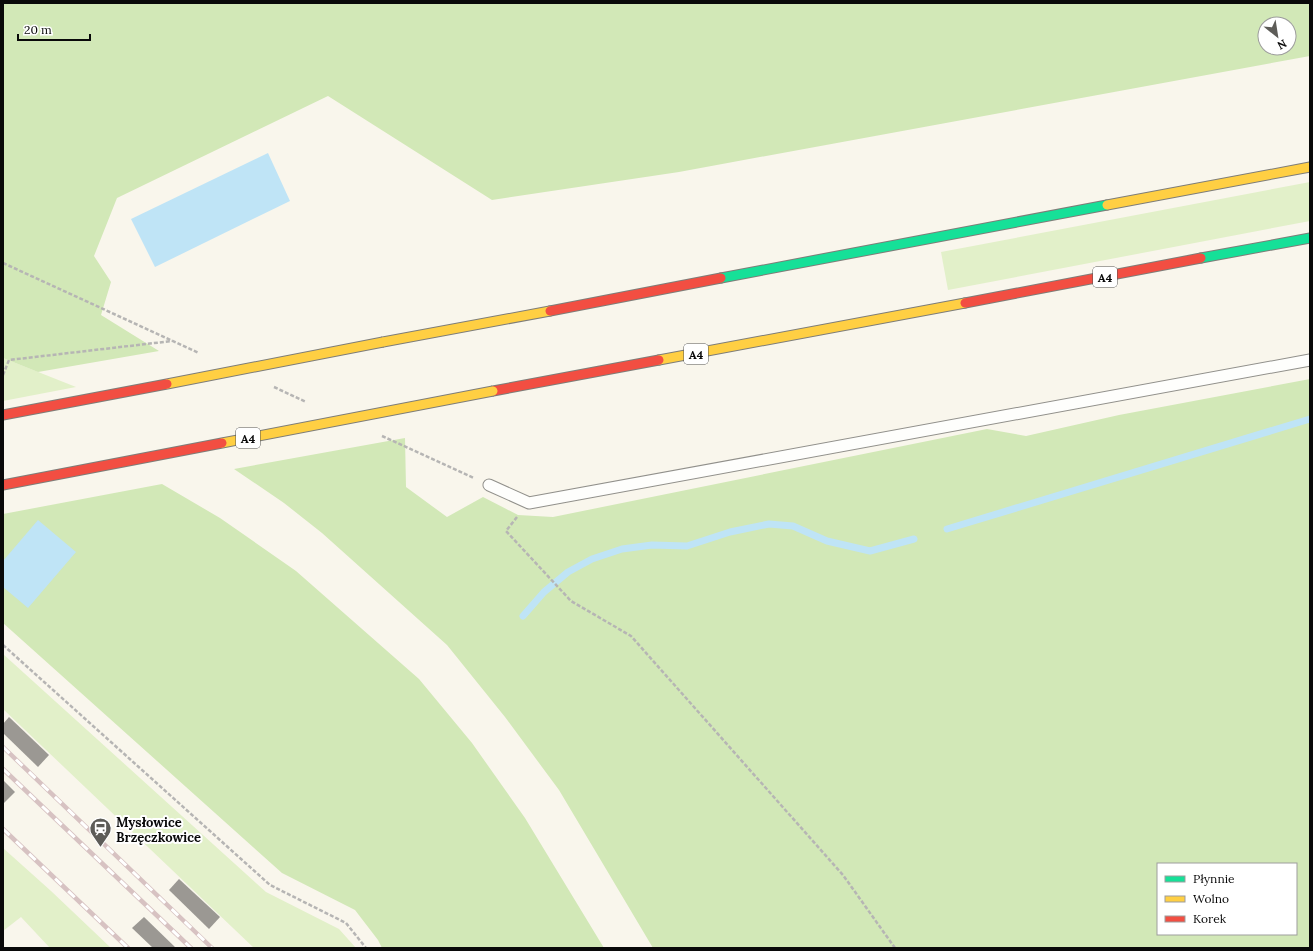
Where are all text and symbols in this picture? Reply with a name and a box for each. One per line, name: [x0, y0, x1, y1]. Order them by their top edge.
scale bar: [18, 16, 90, 42]
north arrow: [1257, 16, 1297, 56]
text: 20 m: [24, 22, 52, 37]
text: N: [1274, 36, 1289, 53]
road number: A4: [1093, 267, 1117, 287]
road number: A4: [684, 344, 708, 364]
road number: A4: [236, 428, 260, 448]
place label: Mysłowice Brzęczkowice: [116, 814, 201, 846]
station icon: Mysłowice Brzęczkowice: [87, 816, 113, 849]
legend: [1157, 863, 1297, 935]
text: Płynnie: [1193, 871, 1235, 886]
text: Wolno: [1193, 891, 1229, 906]
text: Korek: [1193, 911, 1227, 926]

